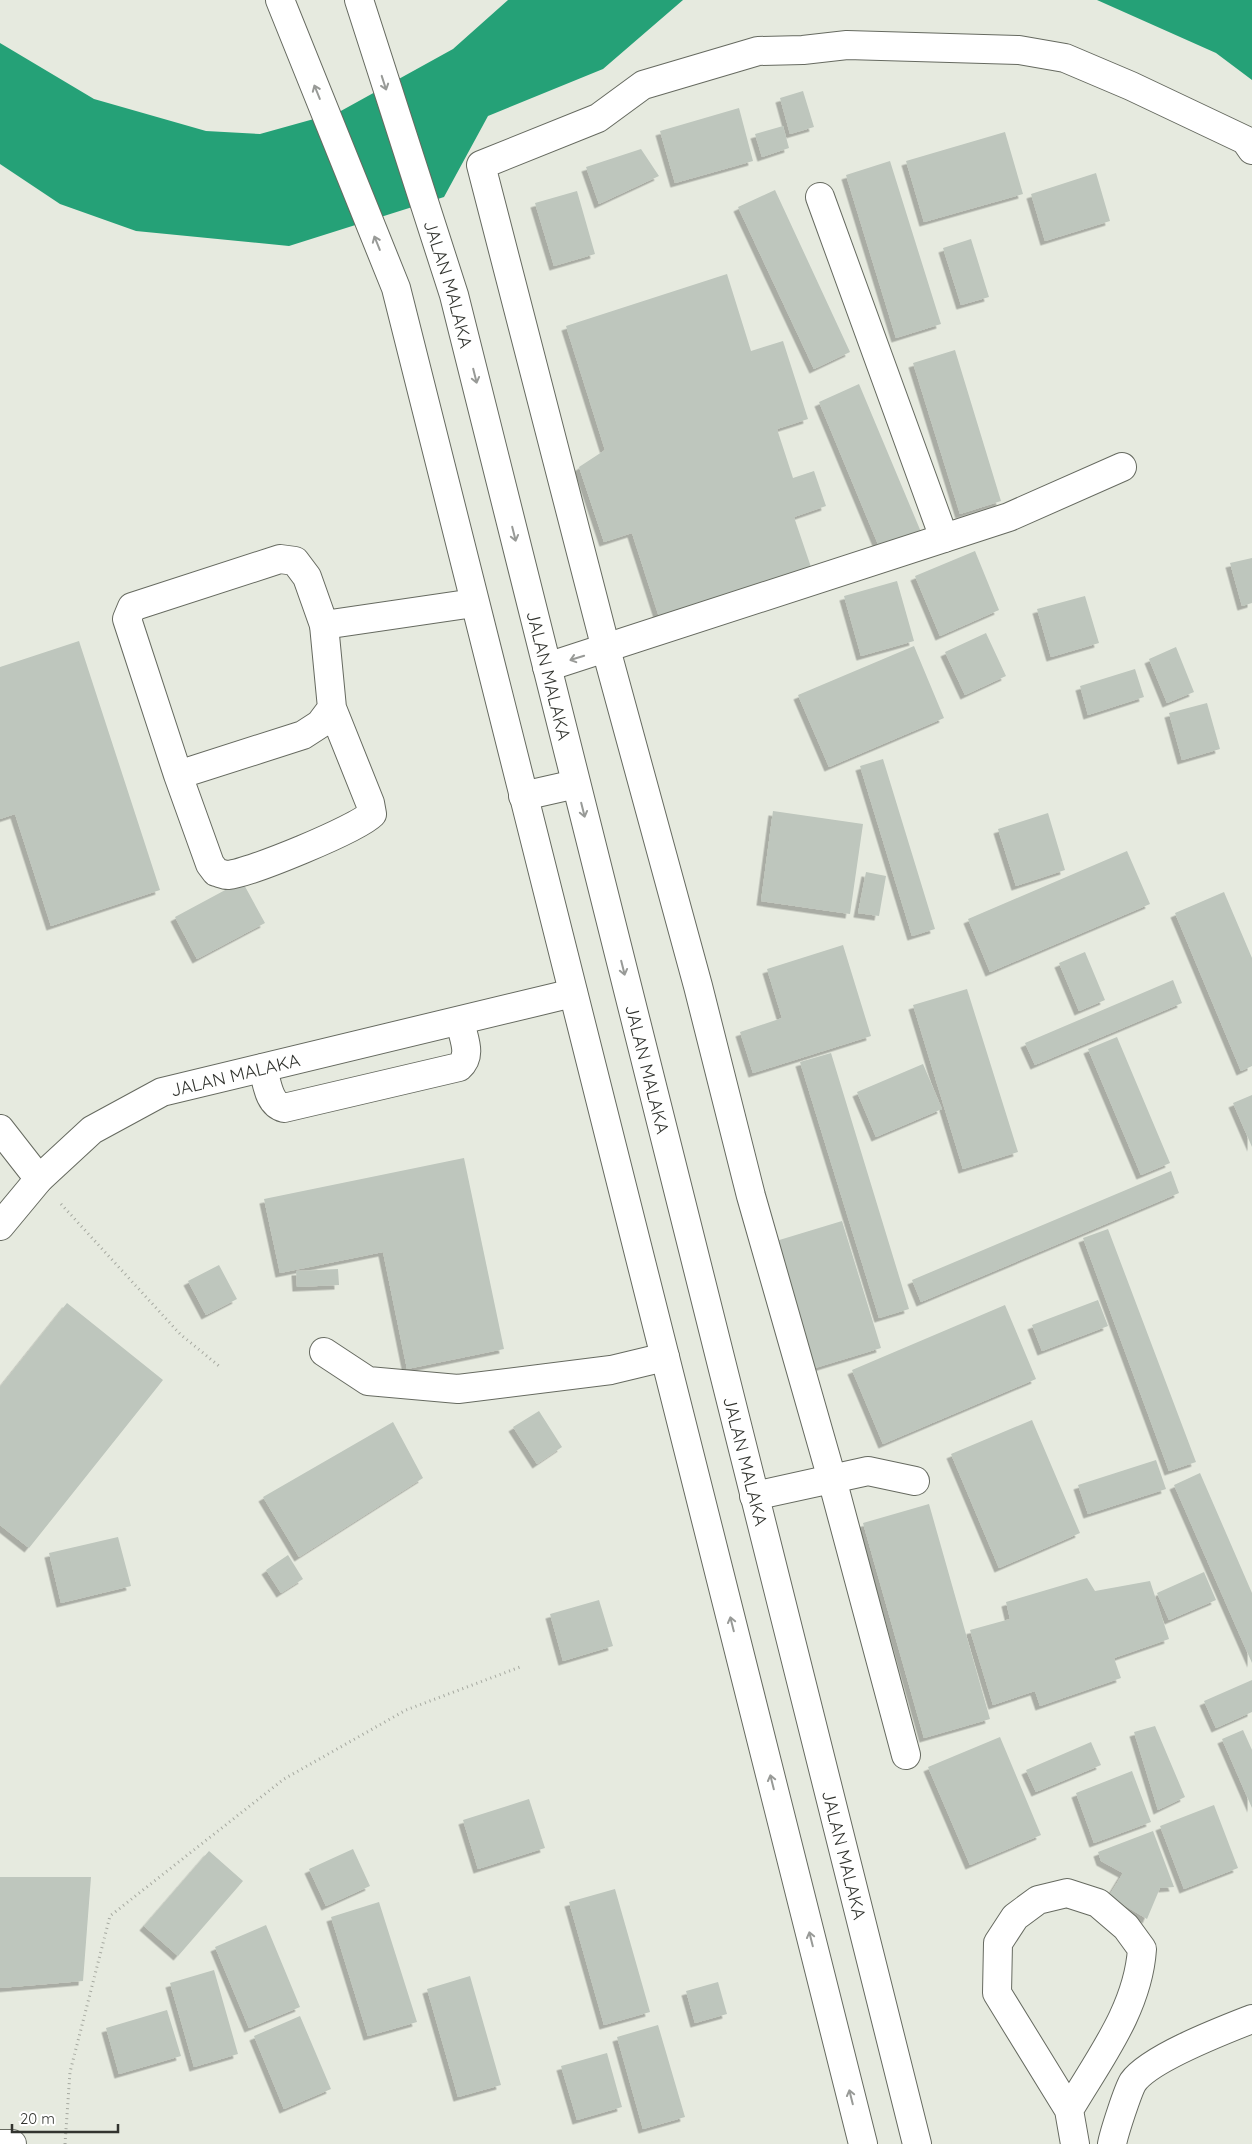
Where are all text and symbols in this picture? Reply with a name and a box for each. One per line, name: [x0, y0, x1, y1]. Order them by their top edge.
one-way arrow: [380, 75, 390, 91]
one-way arrow: [312, 85, 321, 101]
street label: JALAN MALAKA: [419, 217, 478, 351]
one-way arrow: [372, 236, 382, 251]
one-way arrow: [470, 368, 480, 384]
one-way arrow: [510, 525, 519, 541]
street label: JALAN MALAKA: [522, 608, 577, 743]
one-way arrow: [569, 654, 585, 664]
one-way arrow: [579, 802, 588, 818]
one-way arrow: [618, 959, 628, 975]
street label: JALAN MALAKA: [621, 1002, 675, 1137]
street label: JALAN MALAKA: [168, 1048, 302, 1101]
street label: JALAN MALAKA: [719, 1394, 773, 1528]
one-way arrow: [727, 1616, 736, 1632]
one-way arrow: [767, 1774, 776, 1790]
street label: JALAN MALAKA: [817, 1788, 872, 1922]
one-way arrow: [806, 1932, 816, 1948]
one-way arrow: [846, 2089, 855, 2105]
scale bar: [12, 2102, 119, 2134]
text: 20 m: [20, 2109, 55, 2128]

